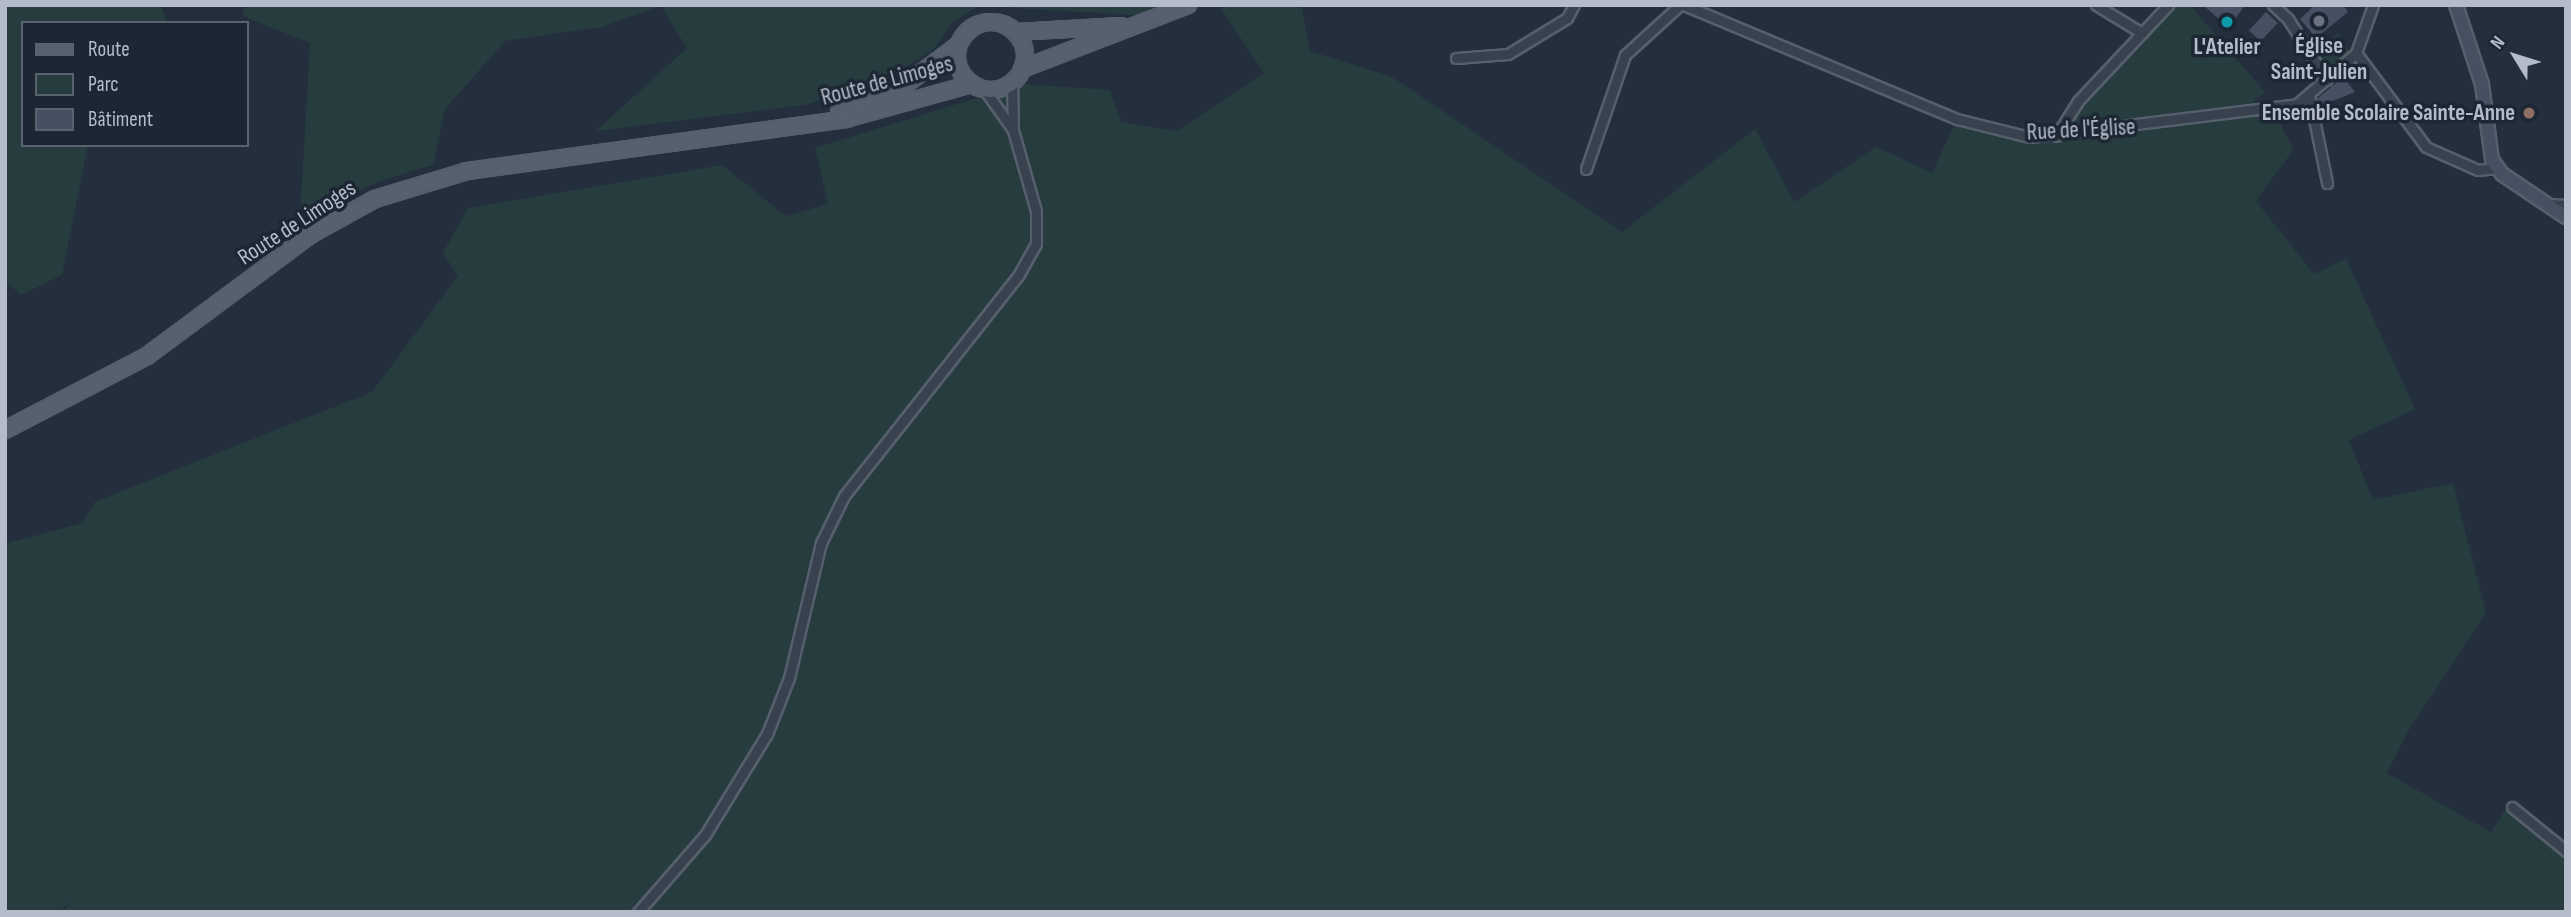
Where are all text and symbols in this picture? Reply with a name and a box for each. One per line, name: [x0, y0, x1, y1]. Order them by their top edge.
marker: Église Saint-Julien: [2311, 13, 2327, 29]
marker: L'Atelier: [2219, 14, 2235, 30]
legend: [21, 21, 248, 147]
north arrow: [2480, 21, 2550, 91]
place label: Église Saint-Julien: [2271, 32, 2367, 86]
text: N: [2486, 32, 2510, 54]
place label: L'Atelier: [2193, 33, 2261, 61]
text: Route: [88, 37, 130, 62]
street label: Route de Limoges: [818, 50, 956, 112]
text: Parc: [88, 72, 119, 97]
place label: Ensemble Scolaire Sainte-Anne: [2262, 99, 2515, 127]
marker: Ensemble Scolaire Sainte-Anne: [2521, 105, 2537, 121]
text: Bâtiment: [88, 107, 153, 132]
street label: Rue de l'Église: [2026, 113, 2136, 147]
street label: Route de Limoges: [233, 175, 361, 271]

